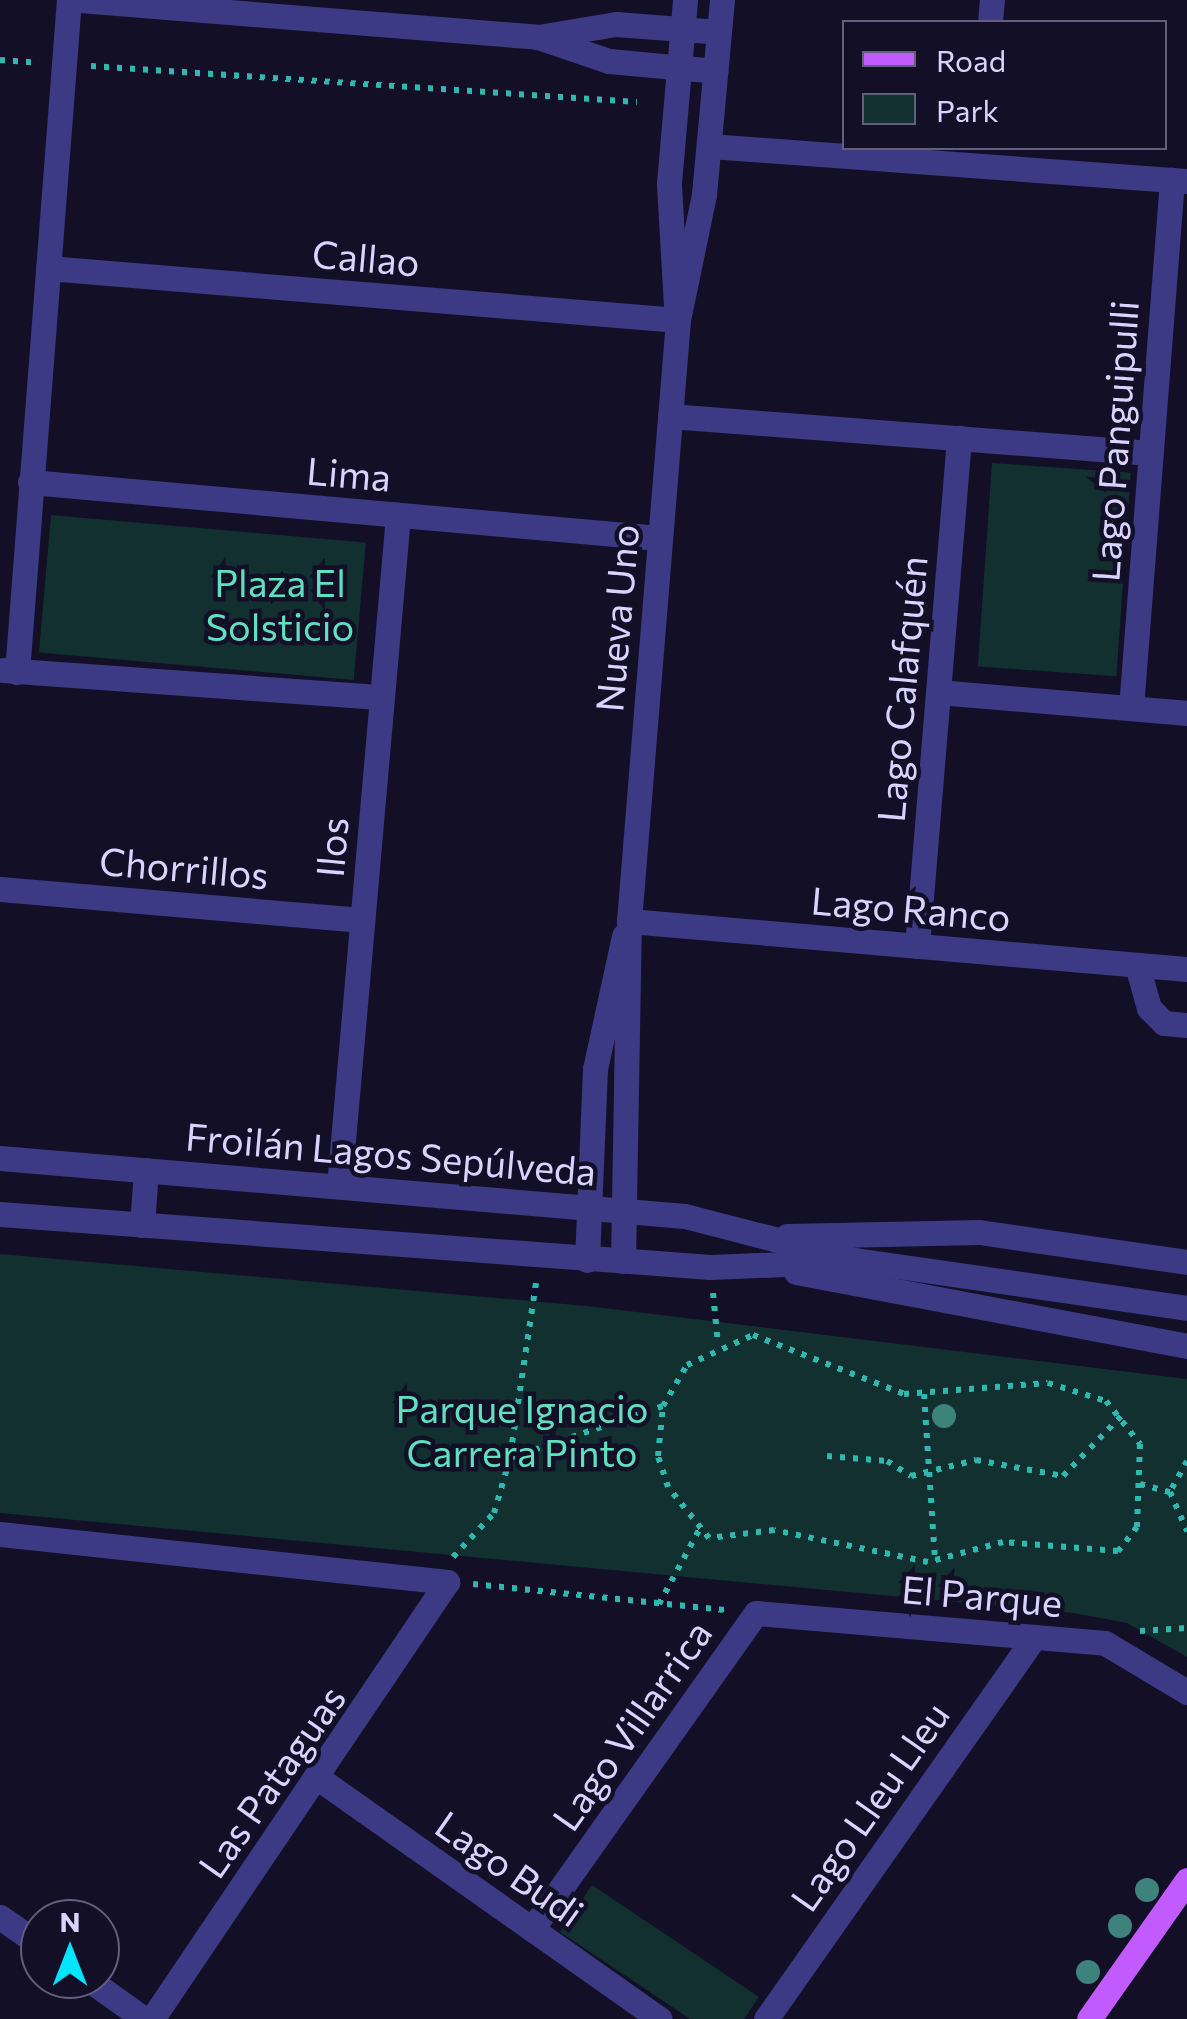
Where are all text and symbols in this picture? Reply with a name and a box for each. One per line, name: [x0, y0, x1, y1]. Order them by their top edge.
legend: [842, 20, 1167, 150]
text: Road: [936, 41, 1006, 78]
text: Park: [936, 91, 999, 128]
street label: Callao: [310, 230, 422, 284]
street label: Lago Panguipulli: [1081, 299, 1147, 583]
street label: Lima: [305, 447, 393, 499]
street label: Nueva Uno: [585, 522, 647, 714]
street label: Lago Calafquén: [867, 554, 935, 824]
park label: Plaza El Solsticio: [206, 559, 354, 648]
street label: Ilos: [306, 815, 356, 879]
street label: Chorrillos: [98, 837, 270, 897]
street label: Lago Ranco: [809, 877, 1013, 939]
street label: Froilán Lagos Sepúlveda: [184, 1112, 598, 1194]
park label: Parque Ignacio Carrera Pinto: [395, 1385, 649, 1475]
street label: El Parque: [900, 1565, 1064, 1625]
street label: Lago Villarrica: [542, 1611, 720, 1839]
street label: Las Pataguas: [188, 1676, 354, 1886]
street label: Lago Lleu Lleu: [780, 1693, 958, 1919]
street label: Lago Budi: [428, 1801, 592, 1935]
north arrow: [20, 1899, 120, 1999]
text: N: [60, 1904, 81, 1938]

